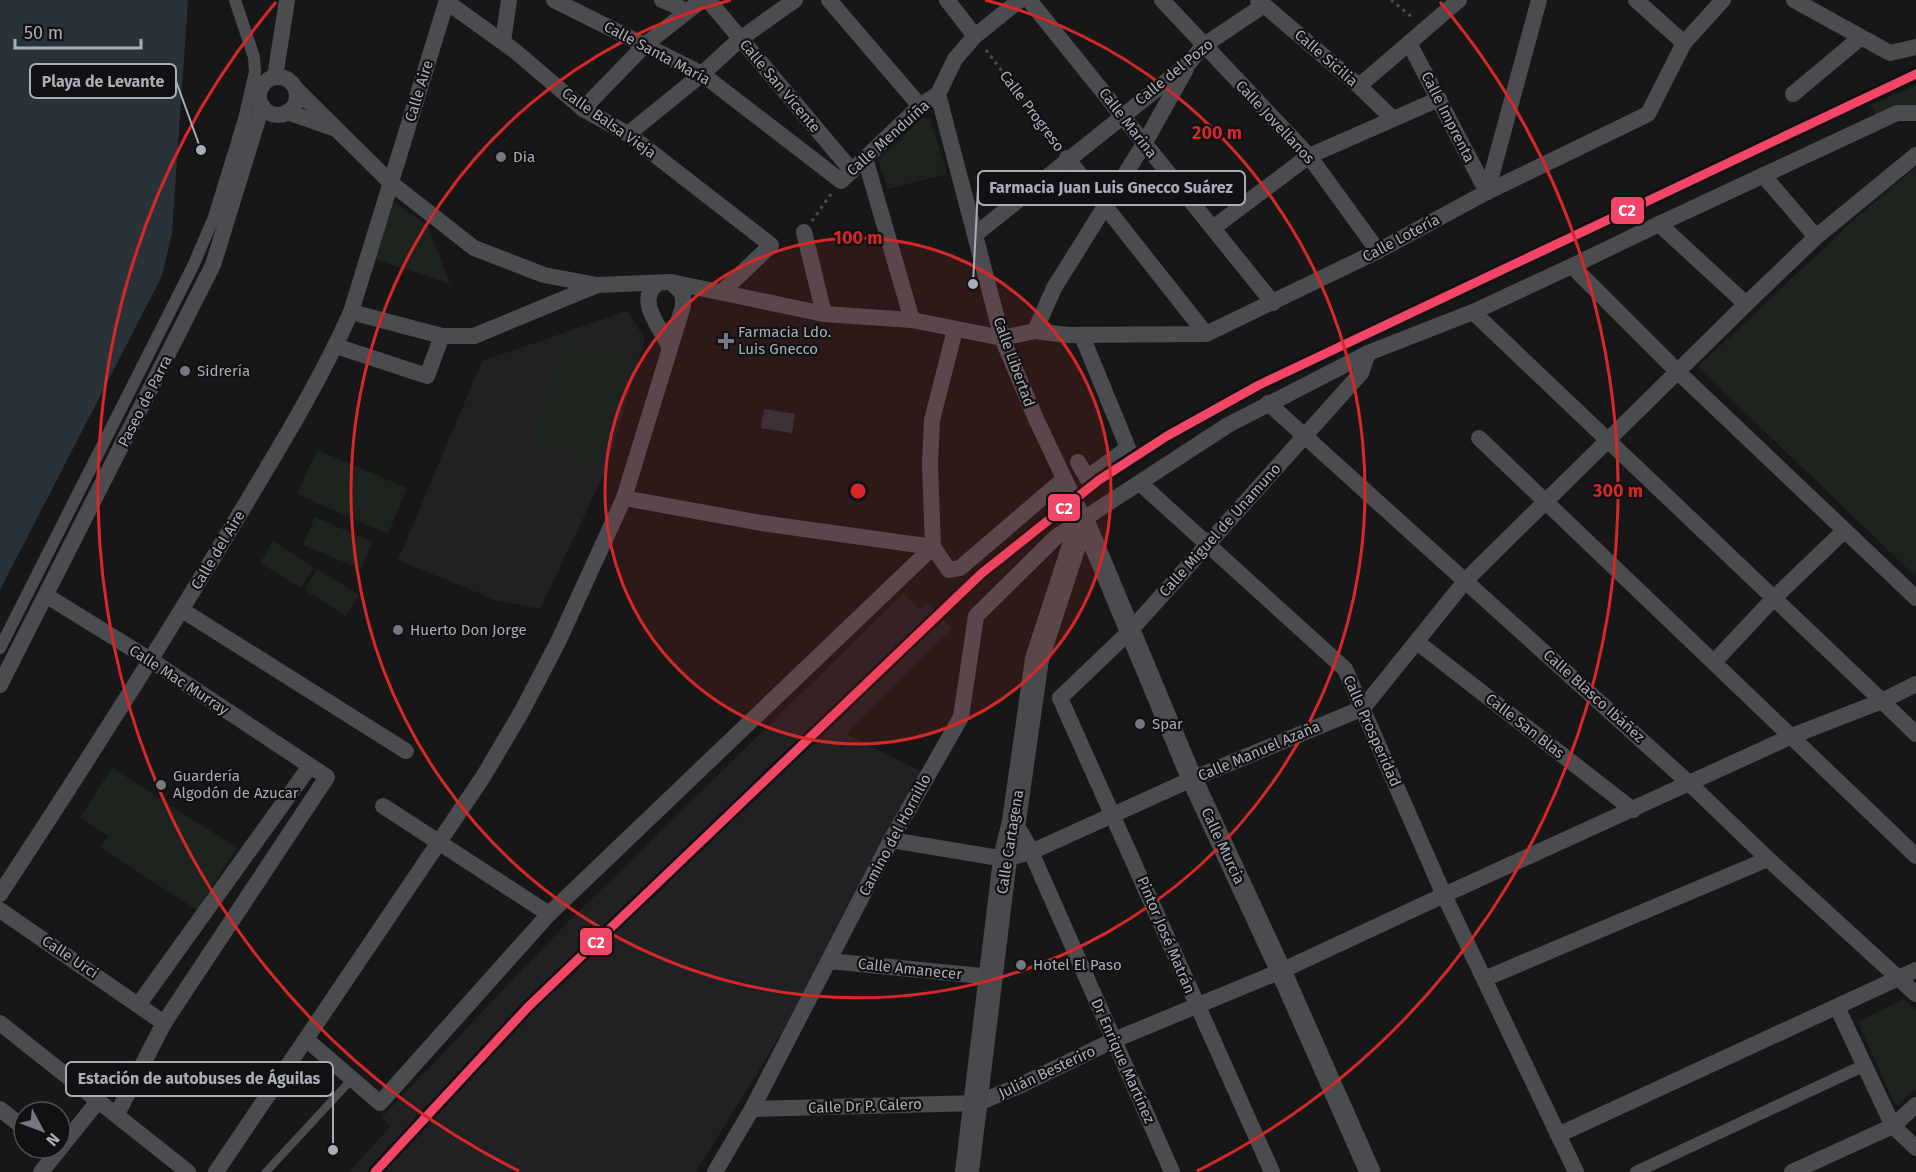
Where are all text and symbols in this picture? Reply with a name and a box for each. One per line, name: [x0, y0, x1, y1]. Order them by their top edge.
scale bar: [15, 12, 141, 50]
street label: Calle Santa María: [601, 17, 713, 89]
text: 50 m: [24, 22, 63, 44]
street label: Calle Sicilia: [1291, 26, 1361, 90]
street label: Calle del Pozo: [1132, 35, 1216, 109]
street label: Calle San Vicente: [736, 36, 824, 136]
street label: Calle Aire: [401, 58, 437, 124]
callout: Playa de Levante: [30, 64, 176, 98]
street label: Calle Progreso: [996, 67, 1068, 155]
street label: Calle Imprenta: [1417, 69, 1479, 165]
text: Playa de Levante: [42, 72, 164, 91]
street label: Calle Jovellanos: [1232, 77, 1318, 167]
street label: Calle Balsa Vieja: [558, 84, 660, 162]
street label: Calle Marina: [1095, 84, 1161, 162]
street label: Calle Menduiña: [843, 96, 933, 180]
text: 200 m: [1192, 122, 1242, 144]
place label: Dia: [513, 148, 535, 166]
marker: Dia: [494, 150, 508, 164]
callout: Farmacia Juan Luis Gnecco Suárez: [978, 171, 1245, 205]
text: Farmacia Juan Luis Gnecco Suárez: [989, 178, 1233, 197]
line badge: C2: [1610, 196, 1645, 225]
text: C2: [1618, 201, 1636, 220]
street label: Calle Lotería: [1359, 210, 1443, 266]
text: 100 m: [834, 227, 882, 249]
street label: Calle Libertad: [989, 315, 1039, 409]
place label: Farmacia Ldo. Luis Gnecco: [738, 323, 831, 358]
marker: Farmacia Ldo. Luis Gnecco: [719, 334, 733, 348]
street label: Paseo de Parra: [114, 352, 176, 450]
place label: Sidrería: [197, 362, 250, 380]
marker: Sidrería: [178, 364, 192, 378]
street label: Calle Miguel de Unamuno: [1155, 460, 1285, 600]
text: 300 m: [1592, 480, 1643, 502]
centre of rings: [848, 481, 868, 501]
line badge: C2: [1047, 493, 1081, 522]
text: C2: [1055, 499, 1073, 518]
street label: Calle del Aire: [187, 507, 249, 593]
place label: Huerto Don Jorge: [410, 621, 527, 639]
marker: Huerto Don Jorge: [391, 623, 405, 637]
street label: Calle Mac Murray: [126, 641, 233, 719]
street label: Calle Blasco Ibáñez: [1540, 646, 1649, 746]
street label: Calle Prosperidad: [1339, 673, 1405, 789]
street label: Calle San Blas: [1482, 690, 1568, 762]
place label: Spar: [1152, 715, 1183, 733]
marker: Spar: [1133, 717, 1147, 731]
street label: Calle Manuel Azaña: [1195, 717, 1323, 785]
place label: Guardería Algodón de Azucar: [173, 767, 299, 802]
street label: Camino del Hornillo: [855, 771, 935, 899]
marker: Guardería Algodón de Azucar: [154, 778, 168, 792]
street label: Calle Cartagena: [993, 789, 1027, 895]
street label: Calle Murcia: [1197, 805, 1249, 887]
street label: Pintor José Matrán: [1133, 874, 1199, 996]
line badge: C2: [579, 927, 613, 956]
street label: Calle Urci: [39, 932, 101, 982]
text: C2: [587, 933, 605, 952]
street label: Calle Amanecer: [857, 955, 963, 983]
place label: Hotel El Paso: [1033, 956, 1122, 974]
marker: Hotel El Paso: [1014, 958, 1028, 972]
street label: Dr Enrique Martínez: [1087, 996, 1159, 1127]
street label: Julián Besteriro: [996, 1042, 1098, 1102]
callout: Estación de autobuses de Águilas: [66, 1062, 333, 1096]
text: Estación de autobuses de Águilas: [78, 1068, 321, 1088]
street label: Calle Dr P. Calero: [808, 1095, 922, 1117]
north arrow: [12, 1100, 72, 1160]
text: N: [42, 1129, 64, 1150]

